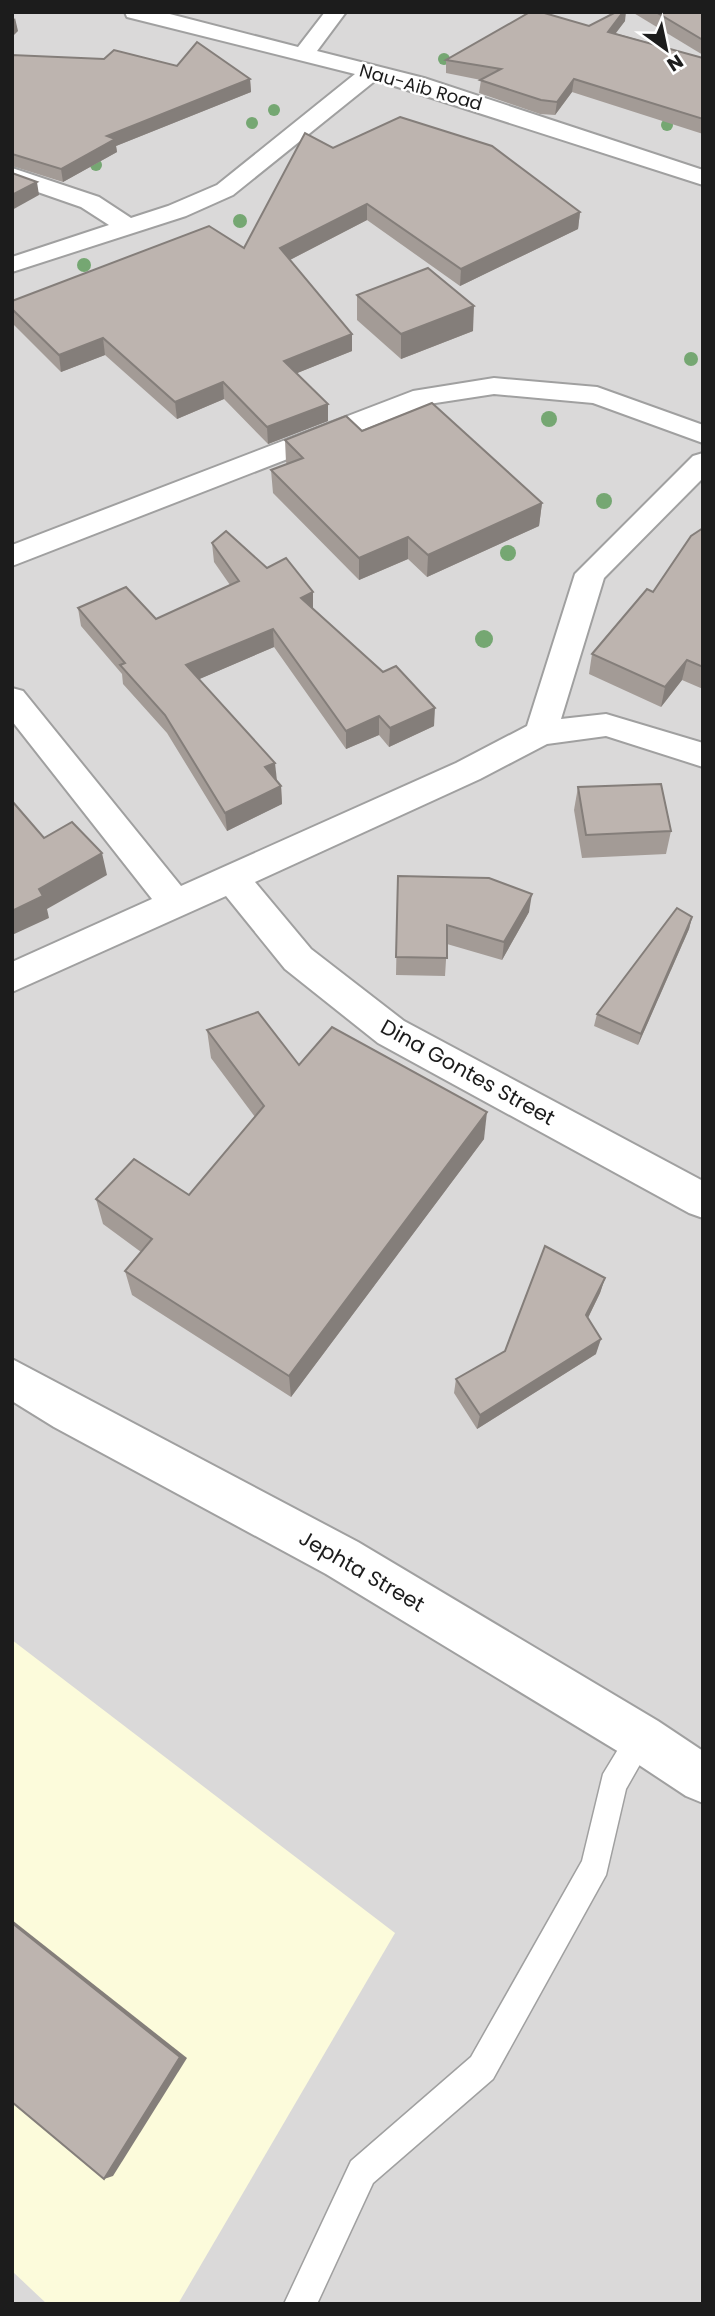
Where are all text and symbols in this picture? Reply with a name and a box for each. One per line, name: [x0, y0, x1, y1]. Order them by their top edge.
north arrow: [631, 14, 701, 84]
text: N: [662, 48, 688, 78]
street label: Nau-Aib Road: [357, 58, 485, 116]
street label: Dina Gontes Street: [376, 1012, 560, 1132]
street label: Jephta Street: [294, 1523, 430, 1619]

